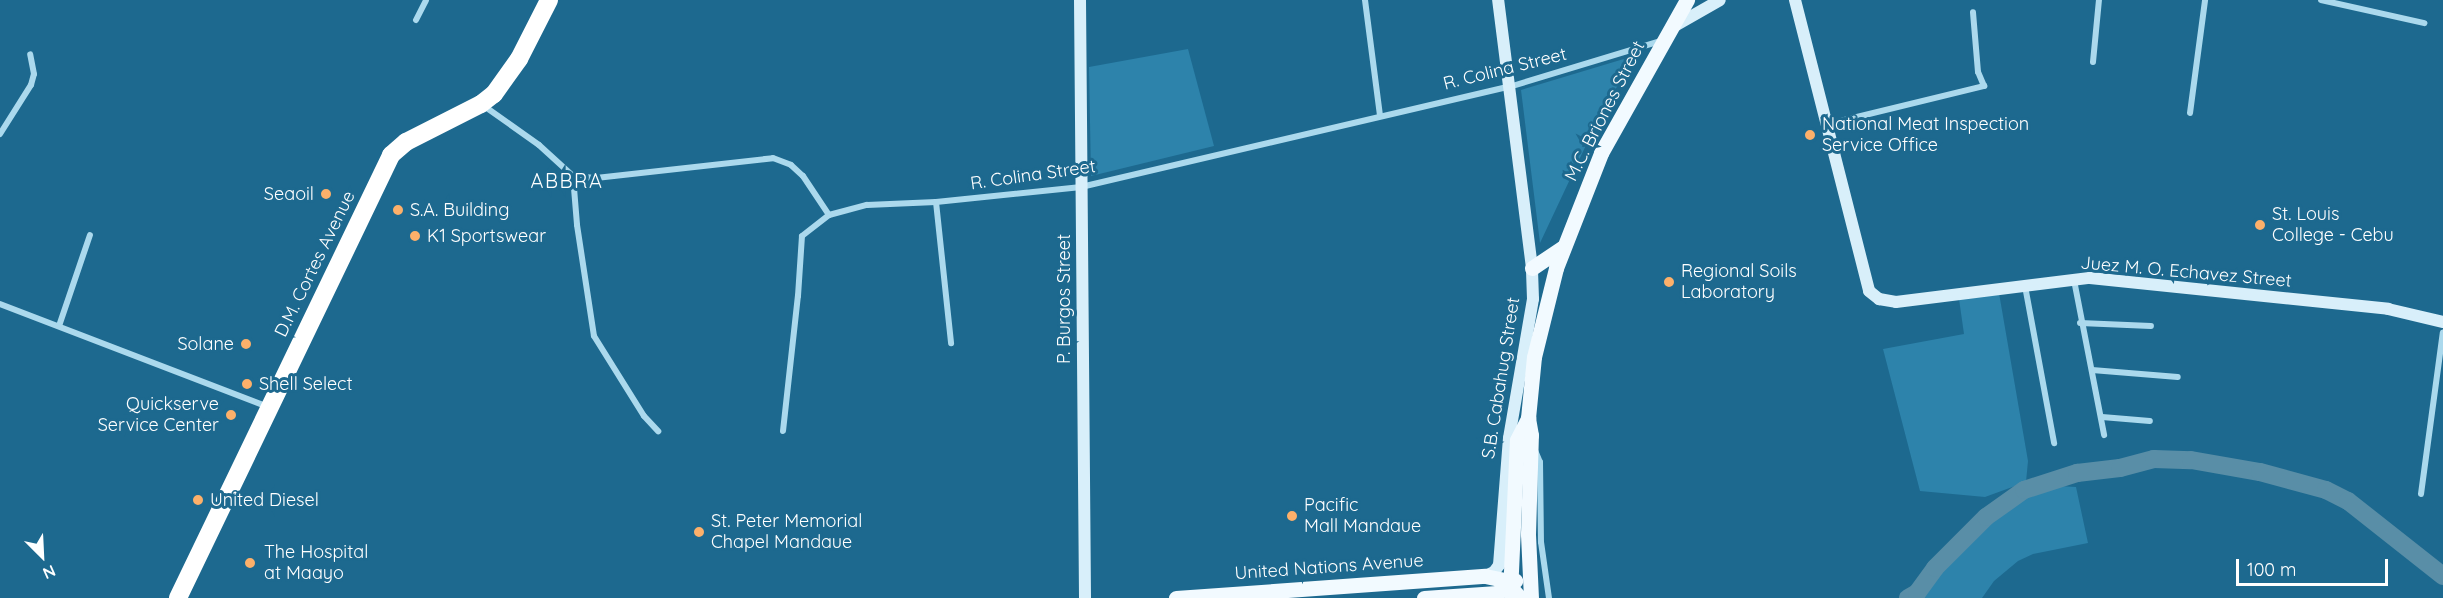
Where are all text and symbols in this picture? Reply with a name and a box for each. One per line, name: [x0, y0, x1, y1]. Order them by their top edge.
street label: M.C. Briones Street: [1560, 37, 1650, 185]
street label: R. Colina Street: [1441, 43, 1569, 95]
place label: National Meat Inspection Service Office: [1822, 114, 2029, 156]
marker: National Meat Inspection Service Office: [1803, 128, 1817, 142]
street label: R. Colina Street: [969, 156, 1097, 194]
district label: ABBRA: [531, 168, 603, 192]
place label: Seaoil: [264, 183, 314, 205]
street label: D.M. Cortes Avenue: [270, 187, 360, 341]
marker: Seaoil: [319, 187, 333, 201]
place label: S.A. Building: [410, 199, 509, 221]
marker: S.A. Building: [391, 203, 405, 217]
place label: St. Louis College - Cebu: [2272, 204, 2394, 246]
marker: St. Louis College - Cebu: [2253, 218, 2267, 232]
place label: K1 Sportswear: [427, 225, 546, 247]
marker: K1 Sportswear: [408, 229, 422, 243]
street label: P. Burgos Street: [1053, 234, 1075, 364]
street label: Juez M. O. Echavez Street: [2079, 252, 2293, 292]
place label: Regional Soils Laboratory: [1681, 261, 1797, 304]
marker: Regional Soils Laboratory: [1662, 275, 1676, 289]
street label: S.B. Cabahug Street: [1478, 296, 1524, 460]
place label: Solane: [177, 333, 234, 355]
marker: Solane: [239, 337, 253, 351]
place label: Shell Select: [259, 373, 353, 395]
marker: Shell Select: [240, 377, 254, 391]
place label: Quickserve Service Center: [98, 394, 219, 436]
marker: Quickserve Service Center: [224, 408, 238, 422]
place label: United Diesel: [210, 489, 319, 511]
marker: United Diesel: [191, 493, 205, 507]
place label: Pacific Mall Mandaue: [1304, 495, 1421, 538]
marker: Pacific Mall Mandaue: [1285, 509, 1299, 523]
place label: St. Peter Memorial Chapel Mandaue: [711, 511, 862, 554]
marker: St. Peter Memorial Chapel Mandaue: [692, 525, 706, 539]
north arrow: [12, 526, 72, 586]
place label: The Hospital at Maayo: [264, 542, 368, 584]
scale bar: [2239, 547, 2390, 585]
street label: United Nations Avenue: [1234, 550, 1424, 584]
marker: The Hospital at Maayo: [241, 554, 259, 572]
text: 100 m: [2247, 558, 2296, 581]
text: N: [40, 561, 59, 584]

